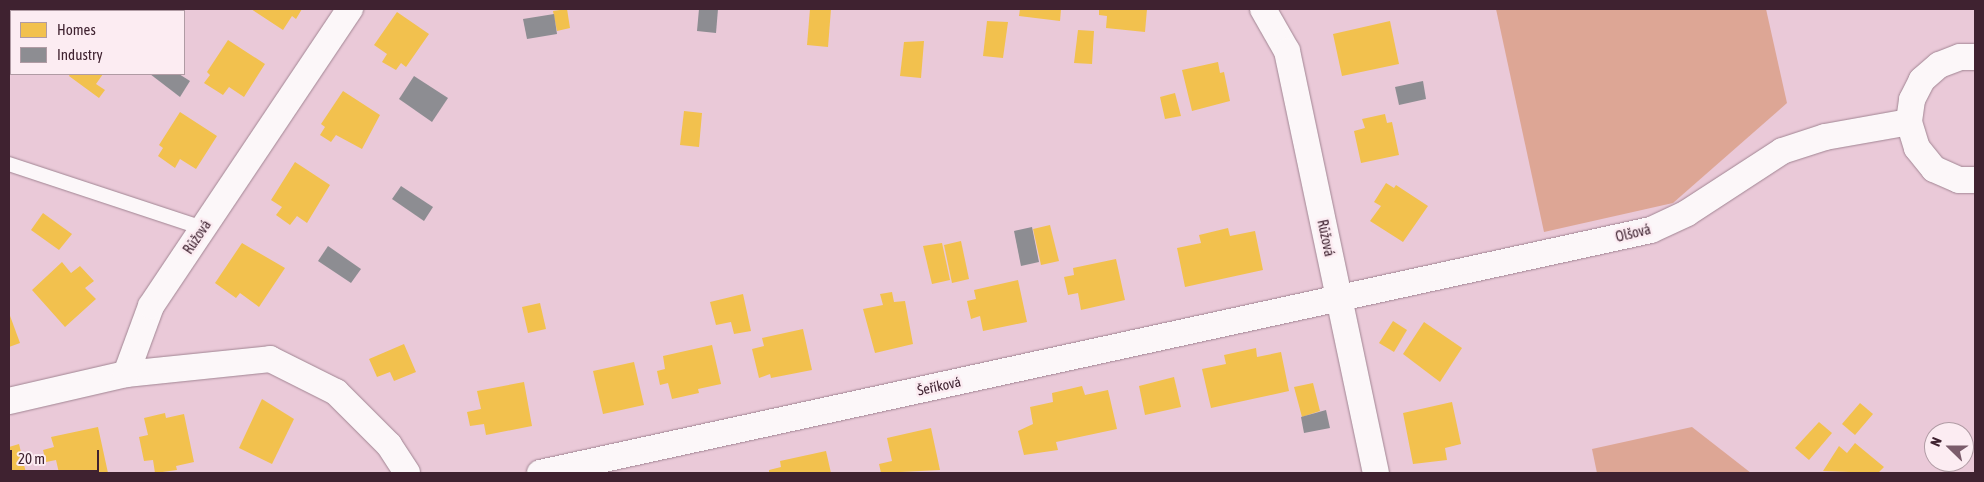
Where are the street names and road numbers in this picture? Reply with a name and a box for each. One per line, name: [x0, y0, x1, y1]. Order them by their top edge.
street label: Růžová: [180, 217, 214, 257]
street label: Růžová: [1314, 218, 1338, 258]
street label: Olšová: [1614, 221, 1652, 245]
street label: Šeříková: [916, 373, 962, 399]

